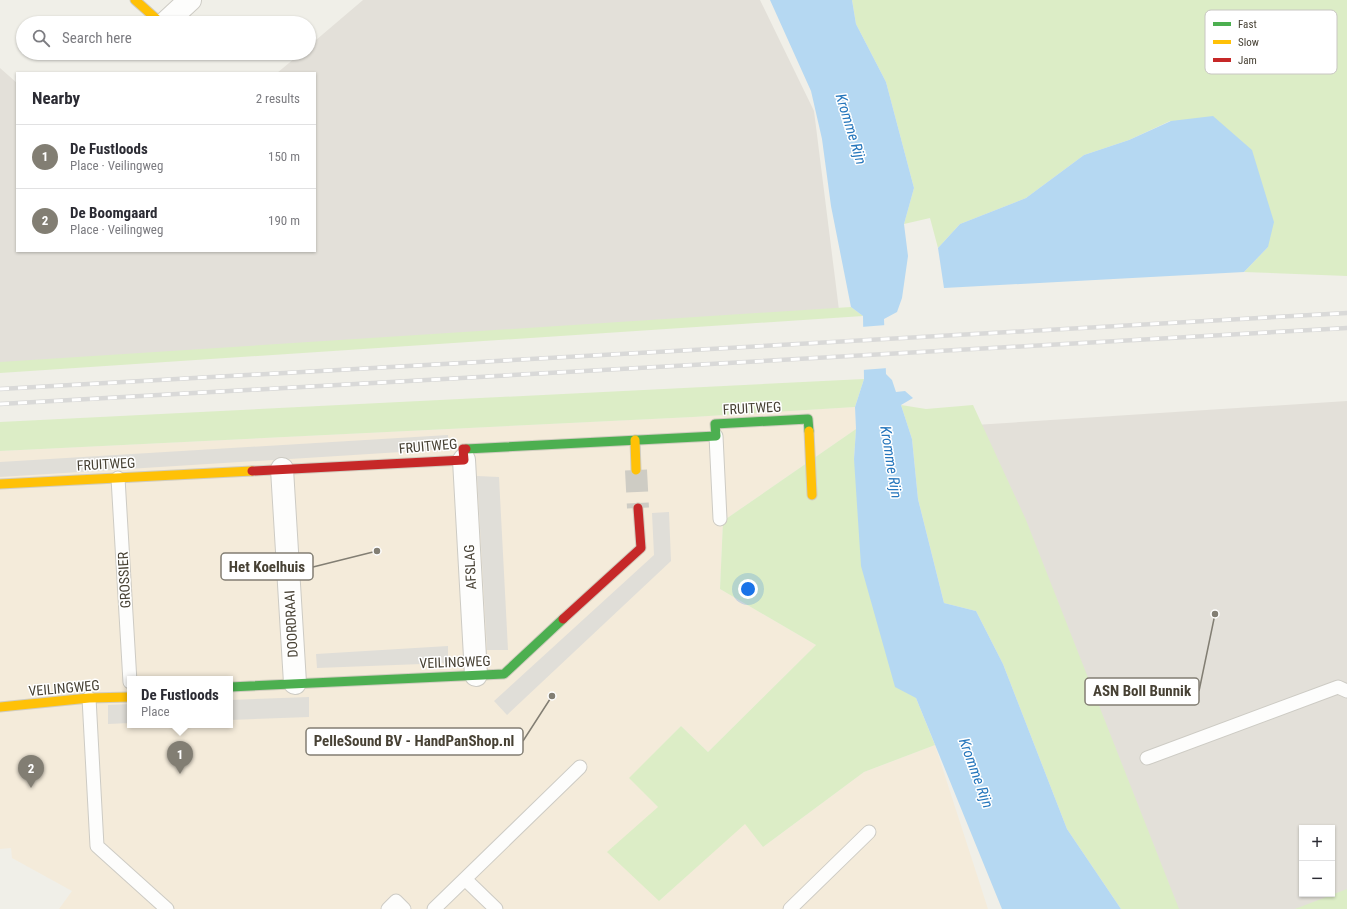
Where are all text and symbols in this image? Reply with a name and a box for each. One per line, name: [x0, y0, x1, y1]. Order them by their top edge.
legend: [1205, 10, 1337, 74]
search box: [16, 16, 316, 60]
text: Fast: [1238, 18, 1257, 31]
icon: search: [30, 27, 52, 49]
text: Search here: [62, 29, 132, 47]
text: Slow: [1238, 36, 1259, 49]
text: Jam: [1238, 54, 1257, 67]
text: Nearby: [32, 88, 80, 108]
text: 2 results: [256, 91, 300, 106]
water label: Kromme Rijn: [832, 91, 870, 167]
text: De Fustloods: [70, 140, 148, 158]
text: 1: [42, 149, 48, 164]
text: 150 m: [268, 149, 300, 164]
text: Place · Veilingweg: [70, 158, 163, 173]
text: De Boomgaard: [70, 204, 158, 222]
text: 2: [42, 213, 48, 228]
text: 190 m: [268, 213, 300, 228]
text: Place · Veilingweg: [70, 222, 163, 237]
street label: FRUITWEG: [722, 398, 782, 418]
water label: Kromme Rijn: [876, 425, 906, 499]
street label: FRUITWEG: [398, 435, 458, 457]
street label: FRUITWEG: [76, 454, 136, 474]
street label: AFSLAG: [461, 544, 479, 590]
street label: GROSSIER: [115, 551, 133, 609]
callout: Het Koelhuis: [221, 553, 313, 580]
text: Het Koelhuis: [229, 558, 305, 576]
your location: [738, 579, 758, 599]
street label: DOORDRAAI: [281, 590, 301, 658]
street label: VEILINGWEG: [419, 653, 491, 671]
popup: [127, 676, 233, 728]
street label: VEILINGWEG: [28, 677, 100, 699]
callout: ASN Boll Bunnik: [1085, 678, 1199, 705]
text: ASN Boll Bunnik: [1093, 682, 1192, 700]
text: De Fustloods: [141, 686, 219, 704]
text: Place: [141, 704, 170, 719]
callout: PelleSound BV - HandPanShop.nl: [306, 728, 523, 755]
text: PelleSound BV - HandPanShop.nl: [314, 732, 514, 750]
water label: Kromme Rijn: [955, 736, 997, 810]
pin: 1: [167, 741, 193, 774]
pin: 2: [18, 755, 44, 788]
map controls: [1299, 825, 1335, 897]
button: +: [1299, 825, 1335, 861]
button: −: [1299, 861, 1335, 897]

